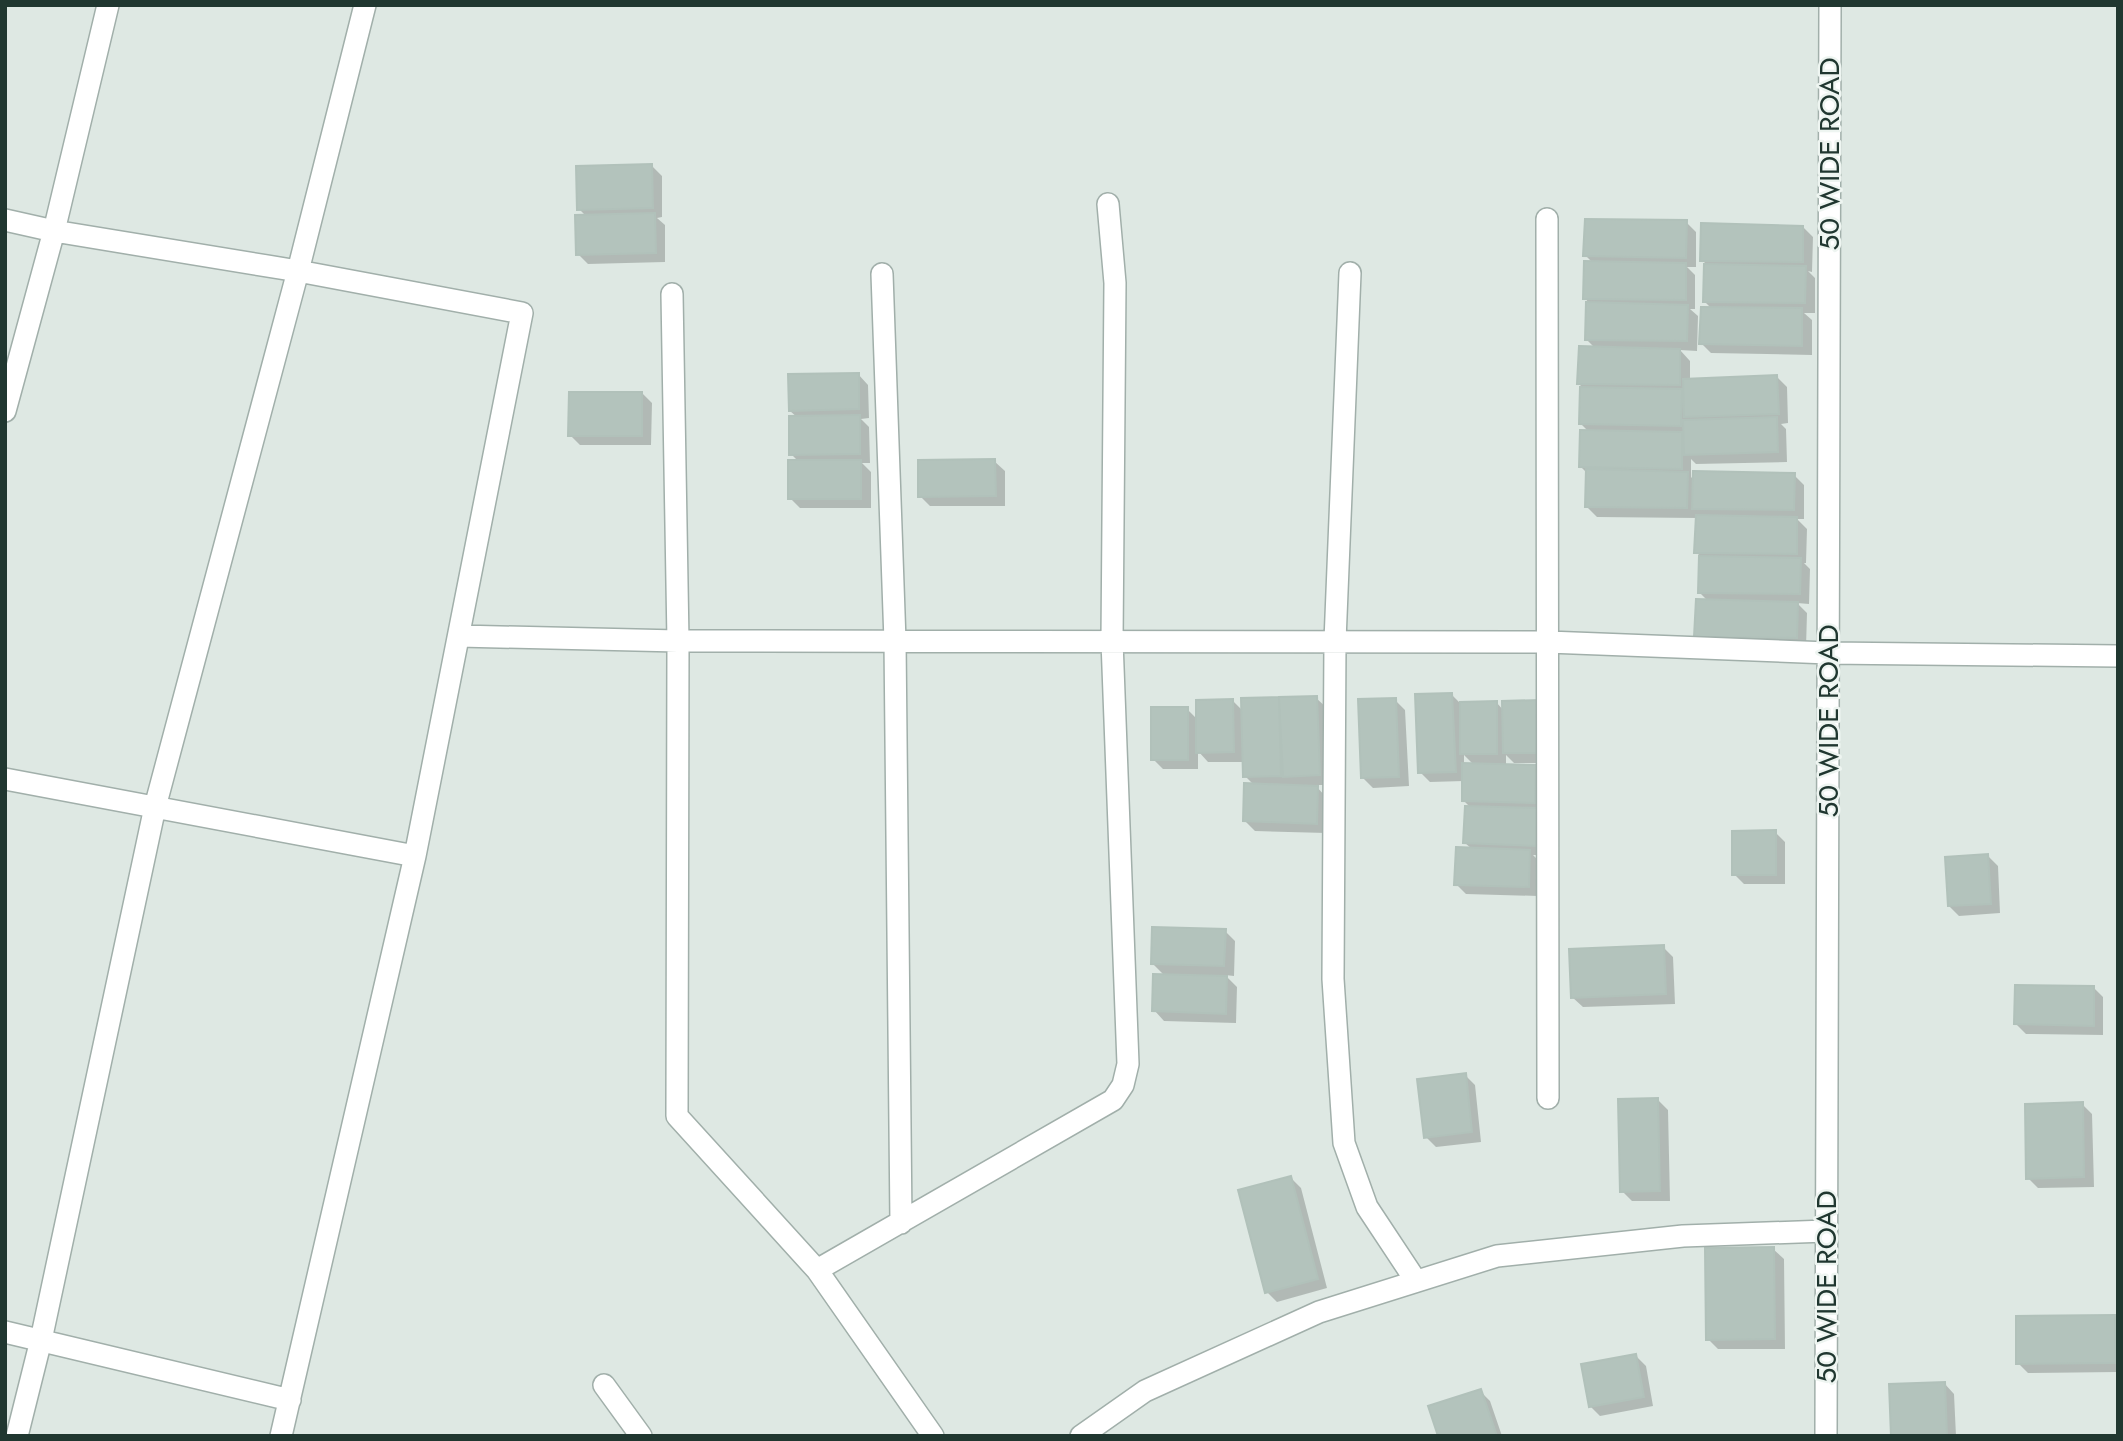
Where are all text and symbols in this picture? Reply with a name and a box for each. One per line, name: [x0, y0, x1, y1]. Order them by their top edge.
street label: 50 WIDE ROAD: [1809, 58, 1850, 250]
street label: 50 WIDE ROAD: [1808, 625, 1849, 817]
street label: 50 WIDE ROAD: [1806, 1191, 1847, 1383]

